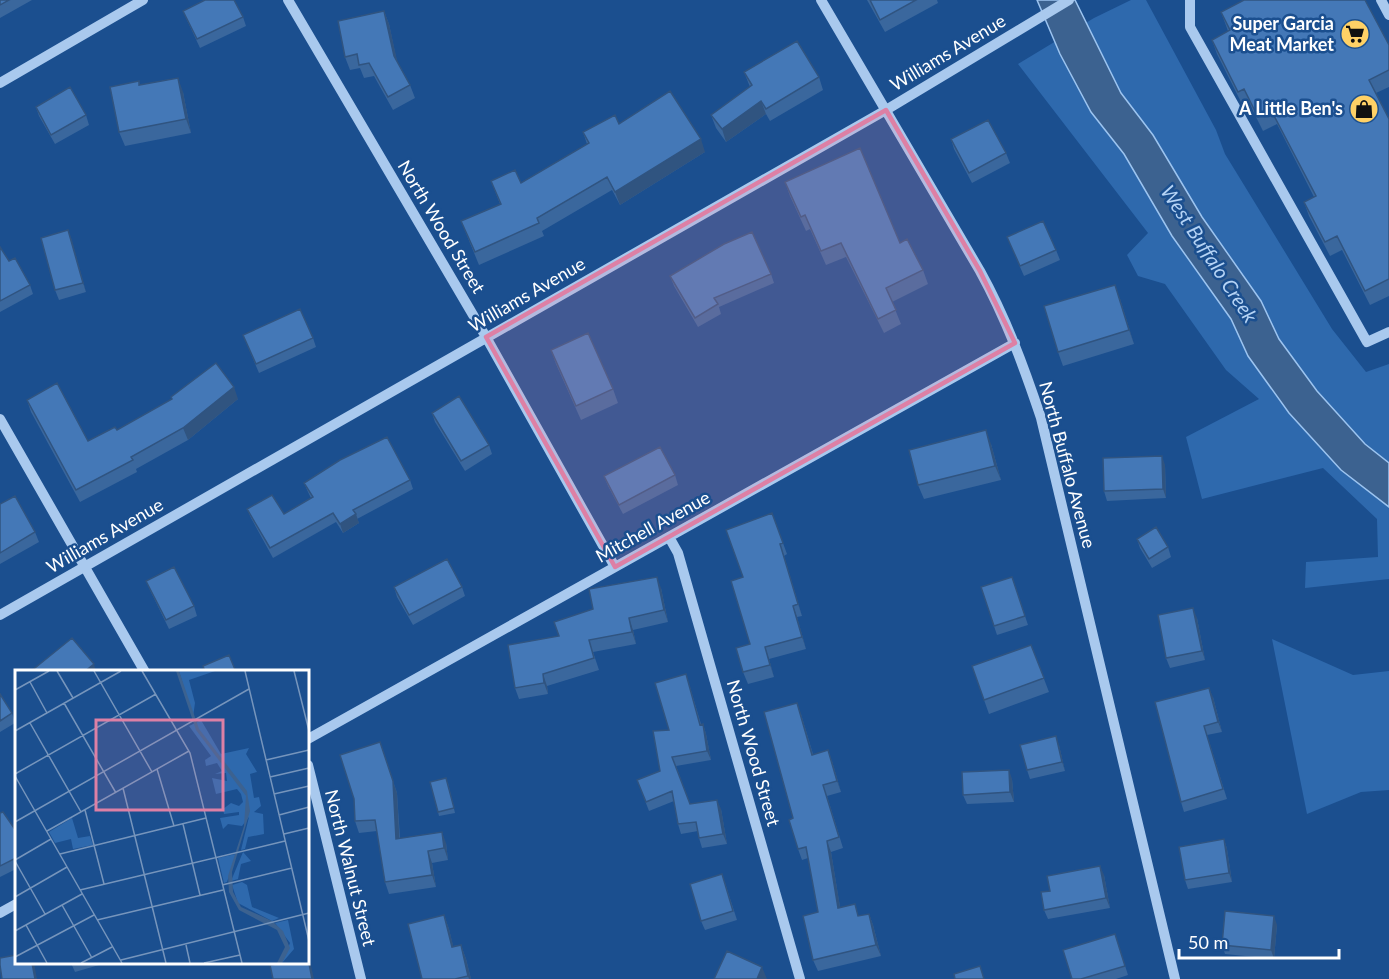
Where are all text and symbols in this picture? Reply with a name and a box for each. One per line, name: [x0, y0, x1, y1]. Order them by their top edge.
street label: Williams Avenue: [886, 9, 1009, 95]
place label: Super Garcia Meat Market: [1230, 12, 1334, 55]
supermarket icon: Super Garcia Meat Market: [1339, 18, 1371, 50]
shop icon: A Little Ben's: [1348, 93, 1380, 125]
place label: A Little Ben's: [1238, 97, 1343, 119]
street label: North Wood Street: [393, 156, 491, 297]
water label: West Buffalo Creek: [1156, 180, 1263, 327]
street label: Williams Avenue: [464, 252, 589, 336]
street label: North Buffalo Avenue: [1035, 379, 1101, 551]
street label: Mitchell Avenue: [591, 486, 714, 567]
street label: Williams Avenue: [42, 493, 167, 577]
inset map: [15, 670, 309, 964]
street label: North Wood Street: [723, 677, 786, 829]
street label: North Walnut Street: [321, 787, 381, 949]
scale bar: [1179, 922, 1340, 960]
text: 50 m: [1188, 931, 1228, 953]

